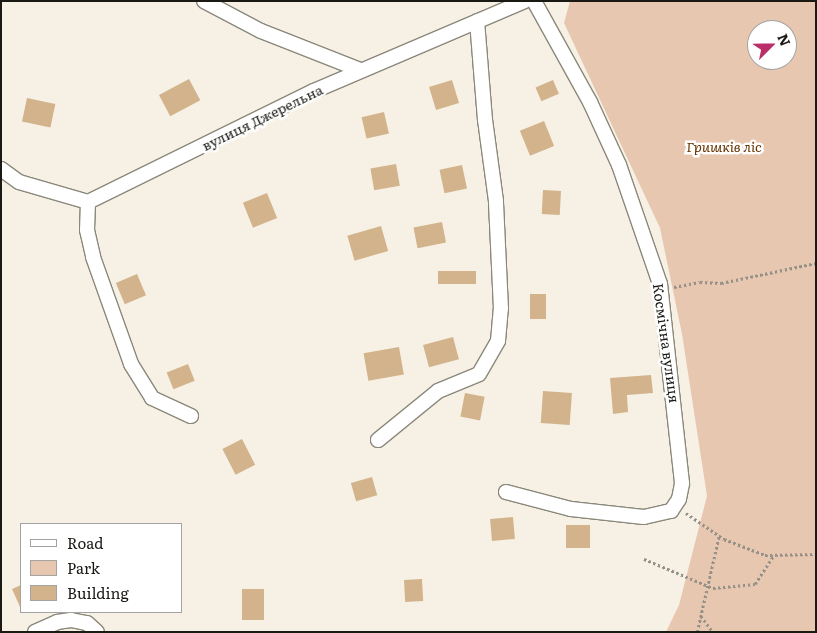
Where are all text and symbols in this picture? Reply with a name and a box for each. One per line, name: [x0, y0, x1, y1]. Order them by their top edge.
north arrow: [747, 20, 797, 70]
text: N: [773, 30, 796, 49]
street label: вулиця Джерельна: [199, 80, 325, 154]
park label: Гришків ліс: [686, 138, 762, 154]
street label: Космічна вулиця: [650, 282, 684, 404]
legend: [20, 523, 182, 613]
text: Road: [67, 531, 103, 554]
text: Park: [67, 556, 100, 579]
text: Building: [67, 581, 129, 604]

